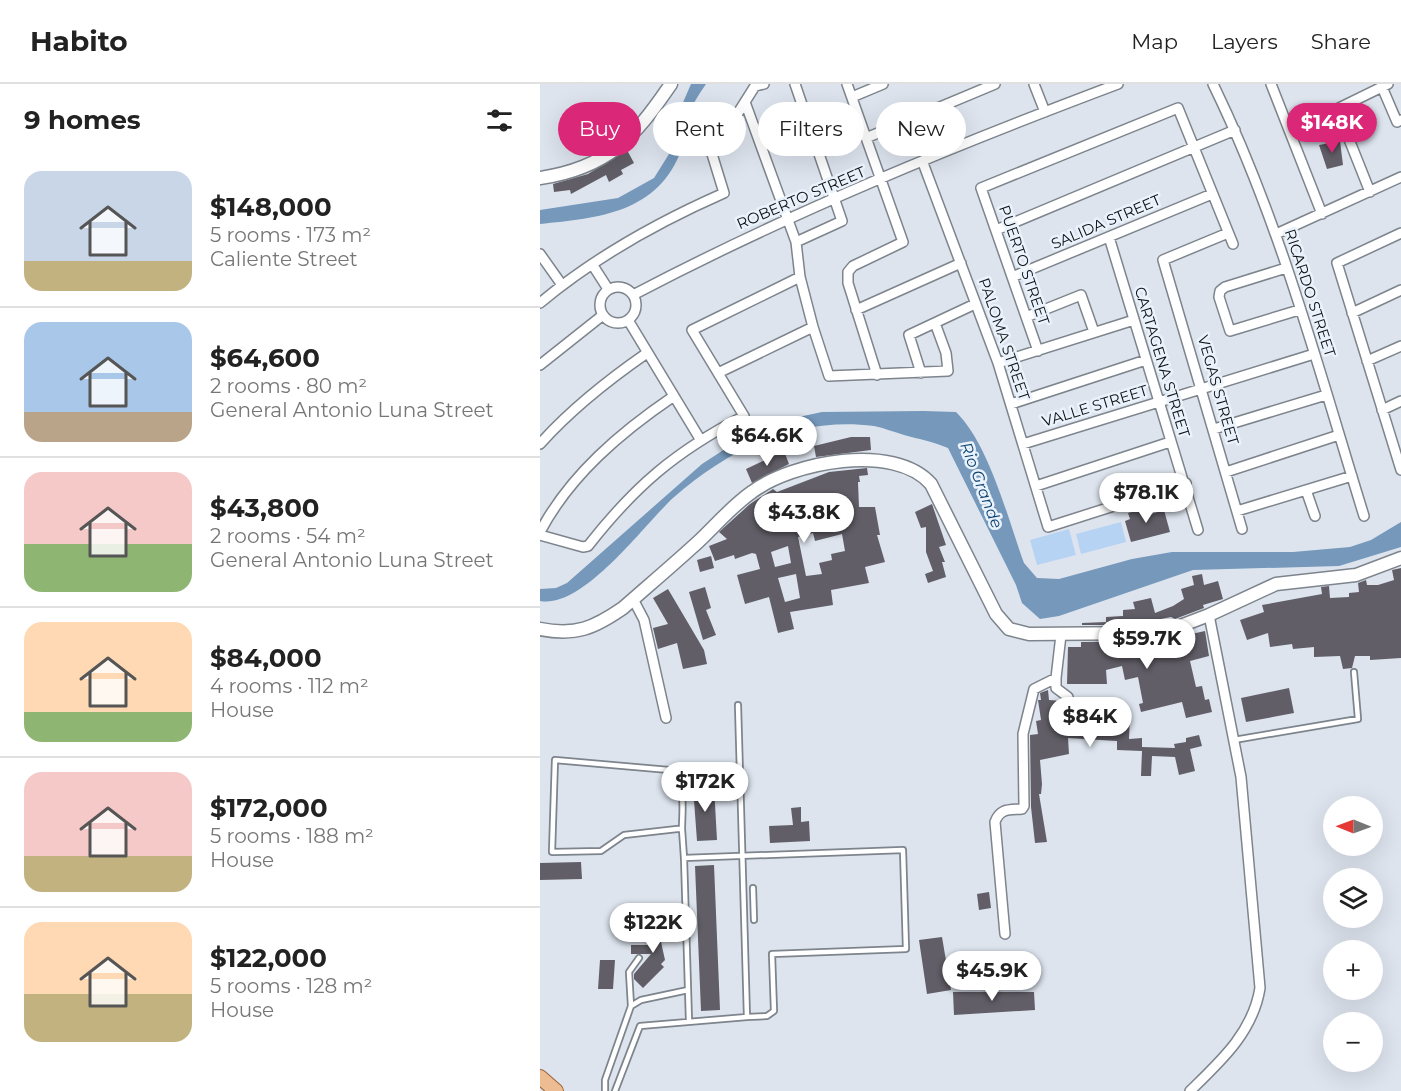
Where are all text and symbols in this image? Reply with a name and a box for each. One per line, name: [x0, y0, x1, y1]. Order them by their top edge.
text: Habito: [30, 24, 128, 58]
text: Map: [1131, 29, 1178, 54]
text: Layers: [1211, 29, 1278, 54]
text: Share: [1311, 29, 1371, 54]
chip: Buy: [558, 102, 641, 156]
chip: Rent: [653, 102, 746, 156]
chip: Filters: [758, 102, 864, 156]
chip: New: [876, 102, 966, 156]
pin: $148K: [1290, 103, 1374, 154]
text: 9 homes: [24, 104, 141, 136]
icon: filters: [483, 104, 516, 137]
text: $148K: [1301, 110, 1363, 134]
street label: ROBERTO STREET: [734, 162, 868, 233]
street label: SALIDA STREET: [1048, 190, 1164, 253]
text: $148,000: [210, 191, 332, 223]
icon: home: [72, 195, 144, 267]
street label: PUERTO STREET: [995, 202, 1054, 328]
text: 5 rooms · 173 m²: [210, 223, 371, 247]
street label: RICARDO STREET: [1281, 226, 1340, 360]
text: Caliente Street: [210, 247, 358, 271]
street label: PALOMA STREET: [975, 275, 1034, 403]
street label: CARTAGENA STREET: [1131, 284, 1195, 440]
street label: VEGAS STREET: [1194, 333, 1243, 447]
text: $64,600: [210, 342, 320, 374]
icon: home: [72, 346, 144, 418]
text: 2 rooms · 80 m²: [210, 374, 367, 398]
street label: VALLE STREET: [1040, 380, 1150, 431]
text: General Antonio Luna Street: [210, 398, 494, 422]
pin: $64.6K: [718, 416, 816, 467]
text: $64.6K: [731, 423, 803, 447]
water label: Rio Grande: [956, 439, 1007, 531]
pin: $78.1K: [1097, 473, 1195, 524]
text: $78.1K: [1113, 480, 1179, 504]
text: $43,800: [210, 492, 320, 524]
pin: $43.8K: [755, 493, 853, 544]
icon: home: [72, 496, 144, 568]
text: $43.8K: [768, 500, 840, 524]
text: 2 rooms · 54 m²: [210, 524, 366, 548]
text: General Antonio Luna Street: [210, 548, 494, 572]
pin: $59.7K: [1098, 619, 1196, 670]
text: $59.7K: [1112, 626, 1182, 650]
text: $84,000: [210, 642, 322, 674]
icon: home: [72, 646, 144, 718]
text: 4 rooms · 112 m²: [210, 674, 369, 698]
pin: $84K: [1054, 697, 1126, 748]
text: House: [210, 698, 274, 722]
text: $84K: [1063, 704, 1117, 728]
pin: $172K: [663, 762, 747, 813]
text: $172K: [675, 769, 735, 793]
text: $172,000: [210, 792, 328, 824]
icon: home: [72, 796, 144, 868]
north arrow: [1323, 796, 1383, 856]
map controls: [1323, 796, 1383, 1072]
text: 5 rooms · 188 m²: [210, 824, 374, 848]
text: House: [210, 848, 274, 872]
button: layers: [1323, 868, 1383, 928]
pin: $122K: [611, 903, 695, 954]
text: $122K: [624, 910, 682, 934]
button: +: [1323, 940, 1383, 1000]
text: $122,000: [210, 942, 327, 974]
icon: home: [72, 946, 144, 1018]
pin: $45.9K: [943, 951, 1041, 1002]
text: $45.9K: [956, 958, 1028, 982]
text: 5 rooms · 128 m²: [210, 974, 372, 998]
text: House: [210, 998, 274, 1022]
button: −: [1323, 1012, 1383, 1072]

